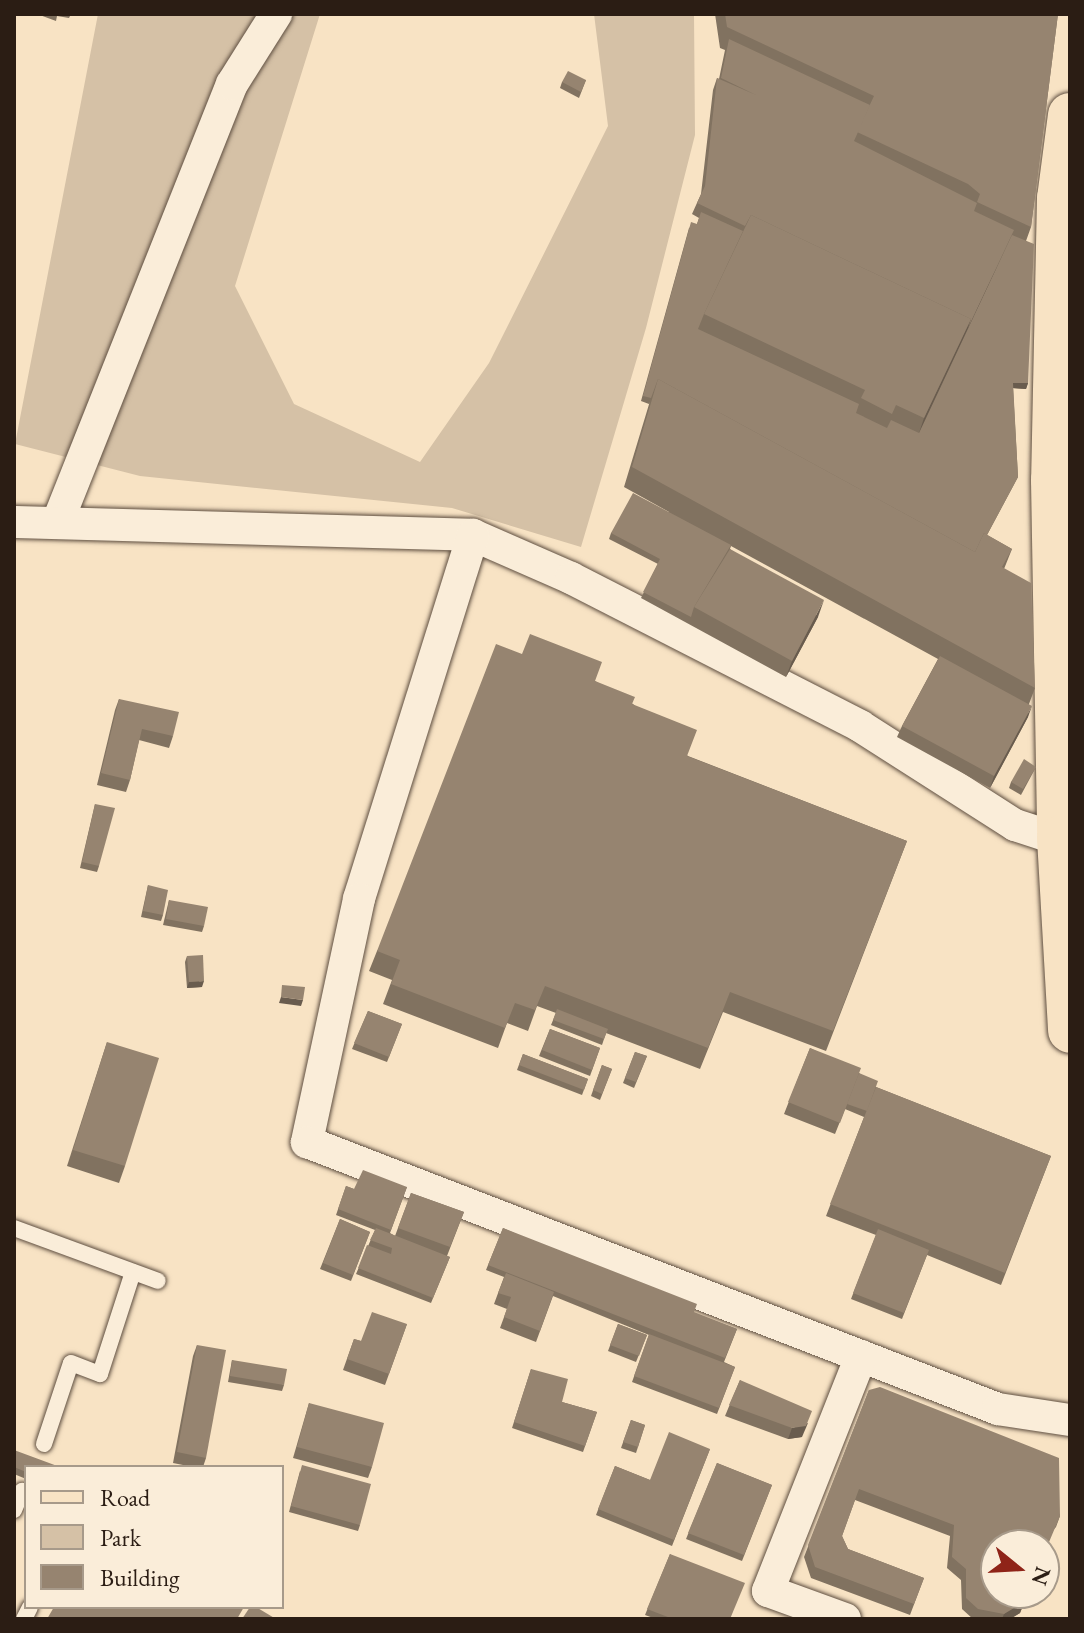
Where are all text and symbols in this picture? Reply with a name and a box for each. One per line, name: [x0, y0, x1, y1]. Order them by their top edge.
legend: [24, 1465, 284, 1609]
text: Road: [100, 1482, 150, 1513]
text: Park: [100, 1522, 141, 1553]
north arrow: [980, 1529, 1060, 1609]
text: Building: [100, 1562, 180, 1593]
text: N: [1025, 1563, 1058, 1589]

